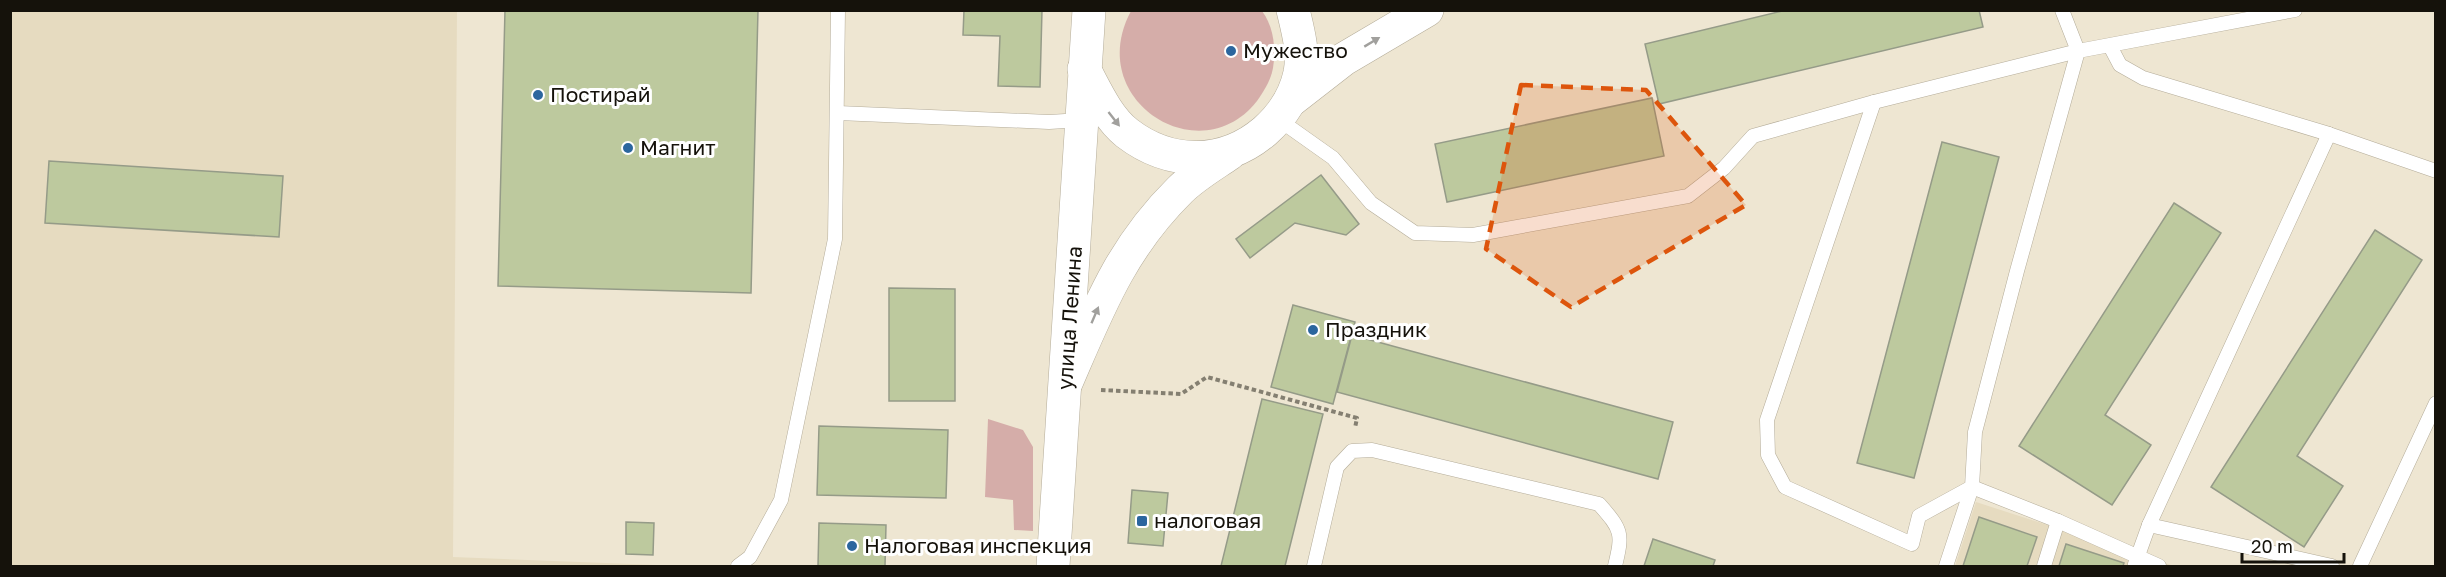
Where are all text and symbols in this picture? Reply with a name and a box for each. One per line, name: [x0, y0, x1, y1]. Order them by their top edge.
place label: Мужество: [1243, 37, 1348, 63]
one-way arrow: [1364, 37, 1380, 48]
marker: Мужество: [1224, 44, 1238, 58]
place label: Постирай: [550, 81, 651, 107]
marker: Постирай: [531, 88, 545, 102]
one-way arrow: [1108, 111, 1121, 127]
place label: Магнит: [640, 134, 716, 160]
marker: Магнит: [621, 141, 635, 155]
street label: улица Ленина: [1051, 245, 1087, 391]
one-way arrow: [1090, 305, 1100, 323]
place label: Праздник: [1325, 316, 1427, 342]
marker: Праздник: [1306, 323, 1320, 337]
place label: налоговая: [1154, 507, 1261, 533]
marker: налоговая: [1135, 514, 1149, 528]
scale bar: [2242, 526, 2344, 564]
place label: Налоговая инспекция: [864, 532, 1091, 558]
text: 20 m: [2251, 535, 2293, 557]
marker: Налоговая инспекция: [845, 539, 859, 553]

